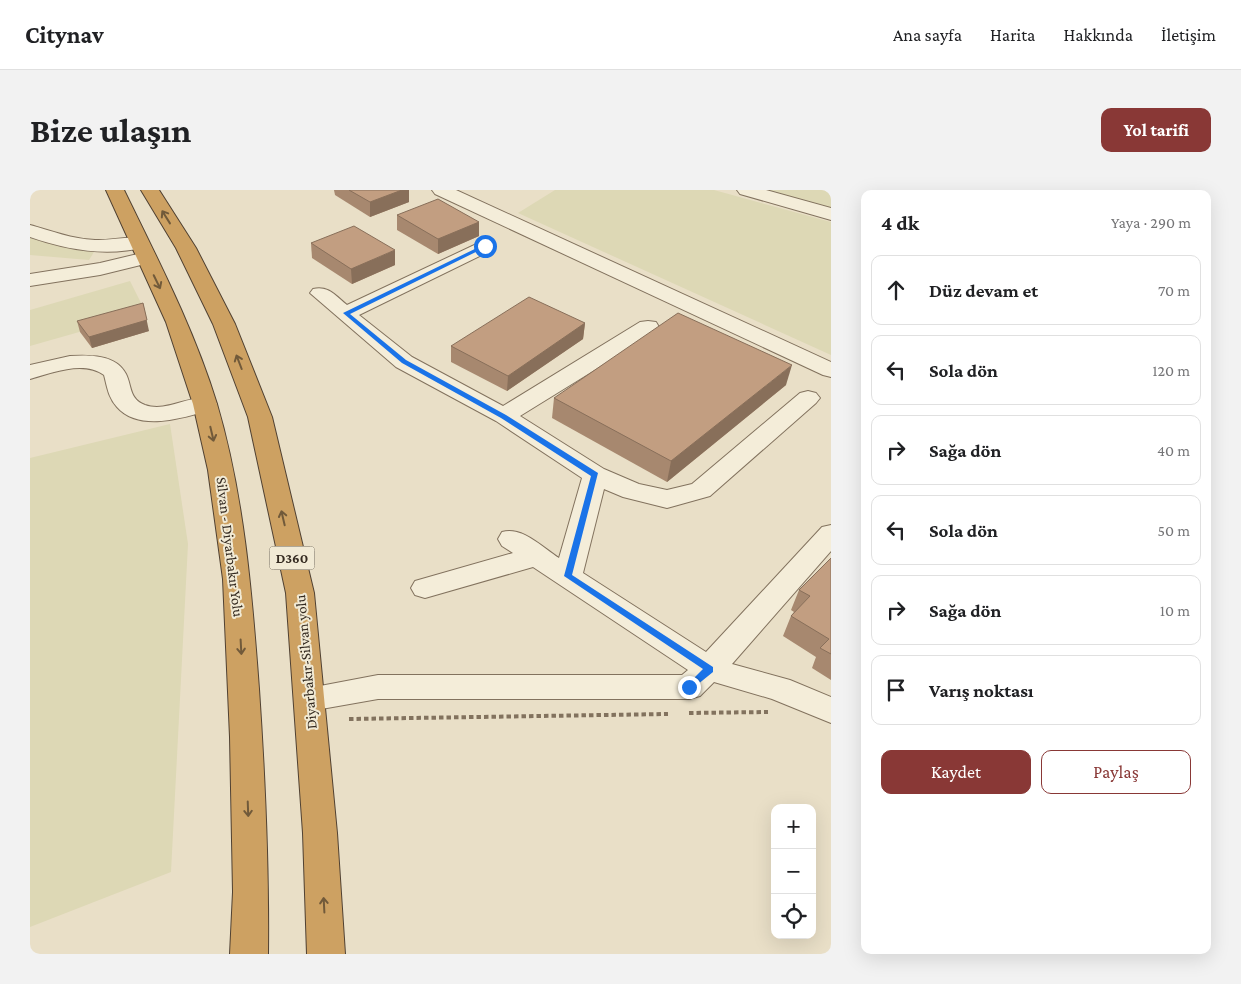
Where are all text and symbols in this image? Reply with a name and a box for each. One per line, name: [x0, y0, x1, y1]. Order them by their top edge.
text: Citynav: [25, 21, 104, 48]
text: Ana sayfa: [893, 25, 962, 45]
text: Harita: [990, 25, 1035, 45]
text: Hakkında: [1063, 25, 1133, 45]
text: İletişim: [1161, 25, 1216, 45]
button: Yol tarifi: [1101, 108, 1211, 152]
text: Bize ulaşın: [30, 111, 191, 150]
one-way arrow: [161, 210, 172, 224]
text: 4 dk: [881, 211, 919, 235]
text: Yaya · 290 m: [1111, 214, 1191, 231]
route start: [474, 235, 497, 258]
one-way arrow: [153, 274, 163, 289]
icon: ahead: [882, 276, 910, 304]
text: Düz devam et: [929, 280, 1038, 301]
text: 70 m: [1158, 282, 1190, 299]
one-way arrow: [233, 355, 243, 370]
icon: left: [882, 356, 910, 384]
text: Sola dön: [929, 360, 998, 381]
text: 120 m: [1152, 362, 1190, 379]
one-way arrow: [208, 426, 217, 442]
icon: right: [882, 436, 910, 464]
text: Sağa dön: [929, 440, 1001, 461]
text: 40 m: [1157, 442, 1190, 459]
street label: Silvan - Diyarbakır Yolu: [212, 476, 247, 618]
one-way arrow: [278, 511, 287, 527]
icon: left: [882, 516, 910, 544]
text: Sola dön: [929, 520, 998, 541]
text: 50 m: [1158, 522, 1190, 539]
road number: D360: [270, 546, 314, 569]
street label: Diyarbakır-Silvan yolu: [292, 594, 321, 730]
icon: right: [882, 596, 910, 624]
text: Sağa dön: [929, 600, 1001, 621]
text: 10 m: [1160, 602, 1190, 619]
one-way arrow: [236, 639, 245, 655]
route end: [678, 676, 701, 699]
icon: arrive: [882, 676, 910, 704]
text: Varış noktası: [929, 680, 1034, 701]
button: Kaydet: [881, 750, 1031, 794]
button: Paylaş: [1041, 750, 1191, 794]
one-way arrow: [243, 801, 253, 817]
map controls: [771, 804, 816, 939]
button: +: [771, 804, 816, 849]
button: −: [771, 849, 816, 894]
button: locate: [771, 894, 816, 939]
one-way arrow: [319, 898, 328, 914]

